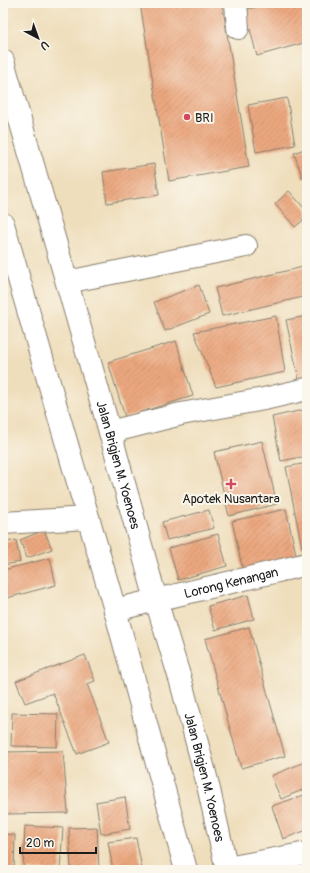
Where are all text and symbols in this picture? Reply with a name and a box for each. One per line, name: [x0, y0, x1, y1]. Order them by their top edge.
north arrow: [18, 18, 58, 58]
text: U: [37, 38, 51, 52]
place label: BRI: [195, 110, 214, 126]
marker: BRI: [182, 112, 192, 122]
street label: Jalan Brigjen M. Yoenoes: [92, 399, 143, 531]
marker: Apotek Nusantara: [226, 479, 236, 489]
place label: Apotek Nusantara: [182, 491, 280, 507]
street label: Lorong Kenangan: [182, 564, 280, 602]
street label: Jalan Brigjen M. Yoenoes: [180, 711, 227, 844]
scale bar: [20, 829, 96, 855]
text: 20 m: [26, 836, 55, 851]

